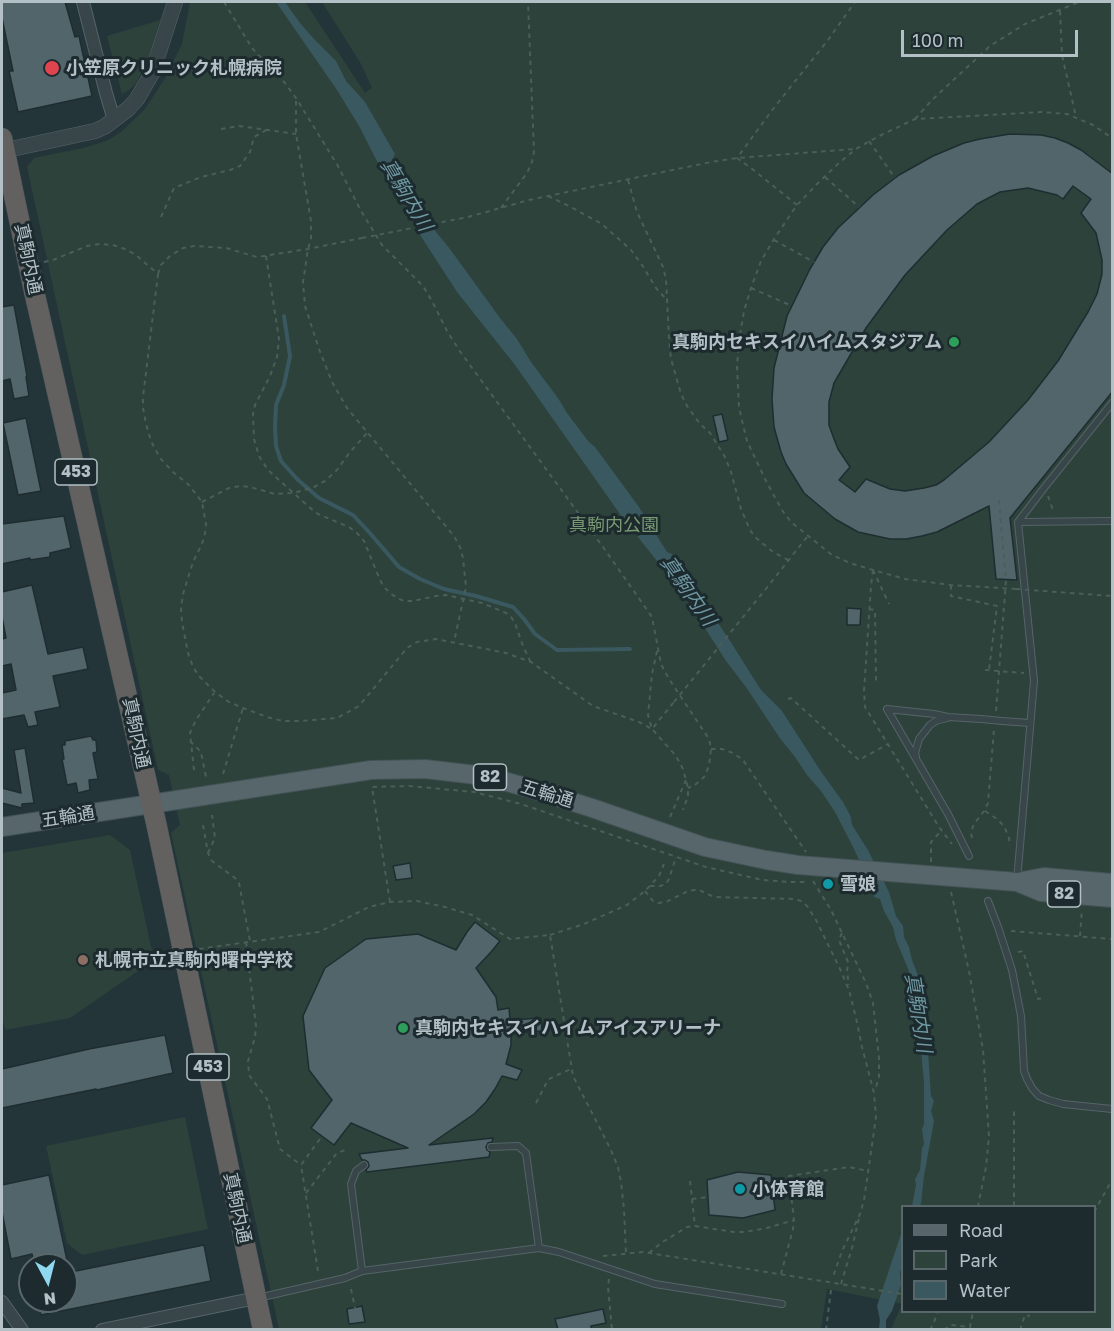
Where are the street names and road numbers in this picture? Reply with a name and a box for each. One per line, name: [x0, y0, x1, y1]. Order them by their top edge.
street label: 真駒内通: [10, 222, 46, 296]
road number: 453: [55, 459, 97, 485]
street label: 真駒内通: [118, 696, 154, 770]
road number: 82: [474, 764, 506, 790]
street label: 五輪通: [518, 776, 576, 812]
street label: 五輪通: [40, 802, 96, 832]
road number: 82: [1048, 881, 1080, 907]
road number: 453: [187, 1054, 229, 1080]
street label: 真駒内通: [219, 1171, 255, 1245]

